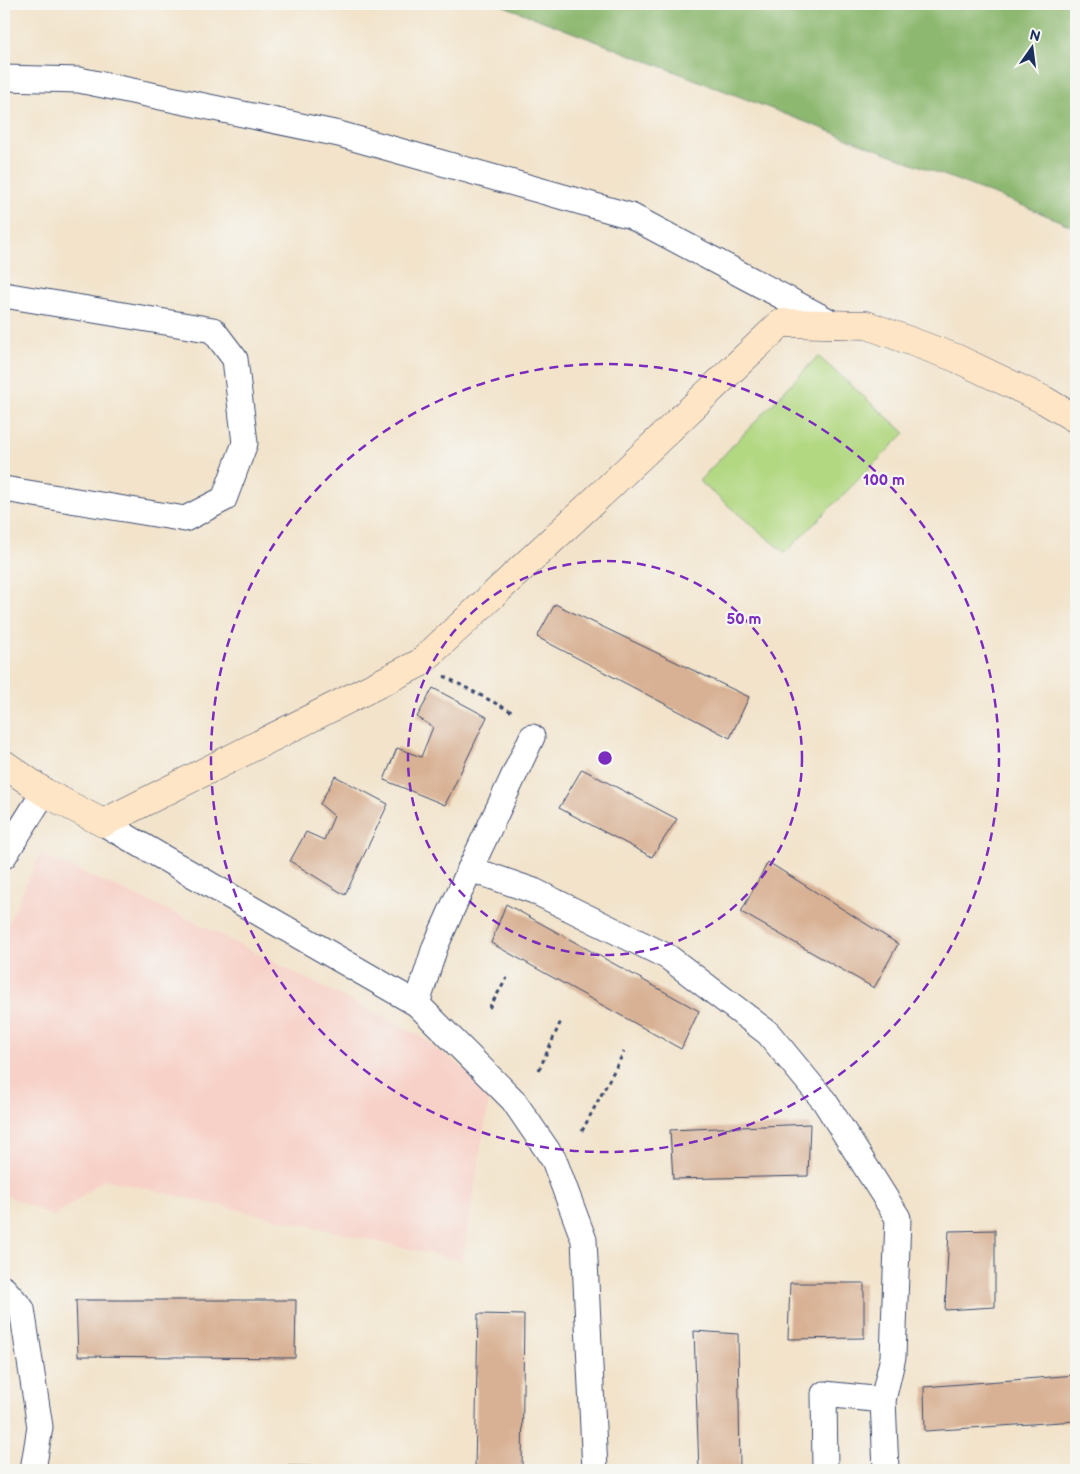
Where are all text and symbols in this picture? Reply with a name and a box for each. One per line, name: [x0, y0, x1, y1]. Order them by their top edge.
north arrow: [1008, 22, 1058, 72]
text: N: [1028, 26, 1042, 45]
text: 100 m: [863, 471, 905, 490]
text: 50 m: [727, 610, 762, 629]
centre of rings: [596, 749, 614, 767]

